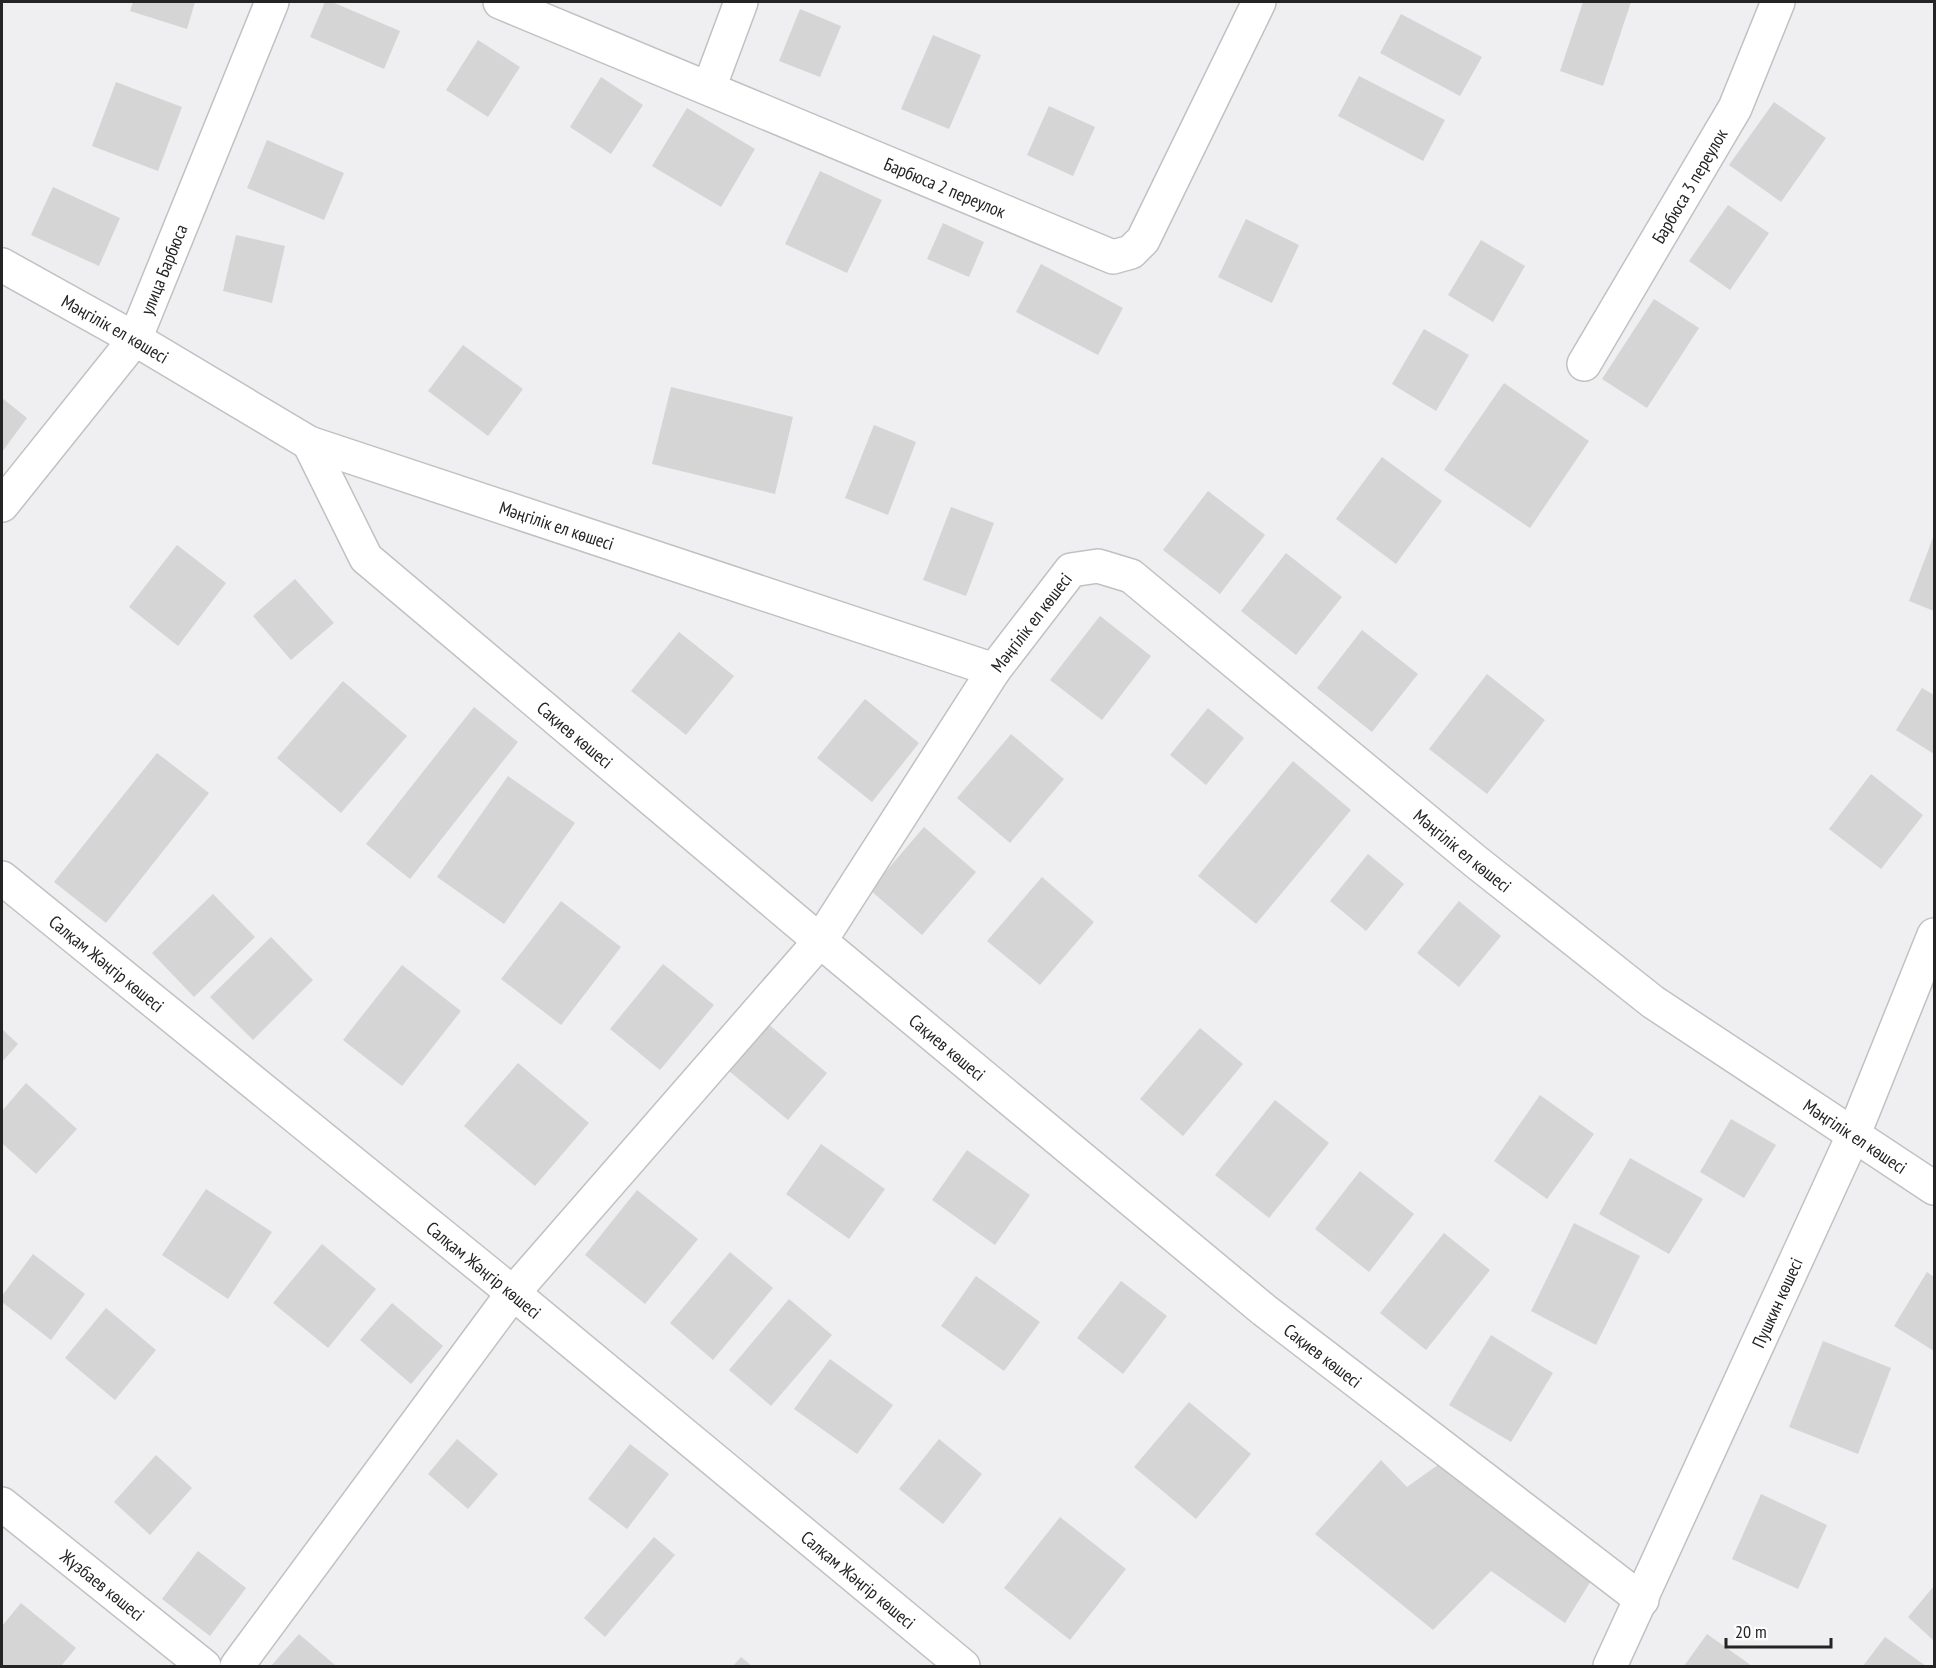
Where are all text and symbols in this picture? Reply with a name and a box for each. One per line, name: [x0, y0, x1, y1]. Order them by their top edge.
street label: Барбюса 3 переулок: [1646, 124, 1732, 247]
street label: Барбюса 2 переулок: [881, 152, 1009, 223]
street label: улица Барбюса: [135, 221, 192, 318]
street label: Мәңгілік ел көшесі: [58, 289, 173, 368]
street label: Мәңгілік ел көшесі: [497, 495, 617, 555]
street label: Мәңгілік ел көшесі: [985, 568, 1076, 676]
street label: Сақиев көшесі: [533, 696, 618, 773]
street label: Мәңгілік ел көшесі: [1409, 804, 1516, 897]
street label: Салқам Жәңгір көшесі: [45, 910, 169, 1017]
street label: Сақиев көшесі: [905, 1009, 990, 1085]
street label: Мәңгілік ел көшесі: [1799, 1093, 1911, 1178]
street label: Салқам Жәңгір көшесі: [422, 1216, 546, 1323]
street label: Пушкин көшесі: [1746, 1254, 1807, 1351]
street label: Сақиев көшесі: [1279, 1318, 1367, 1392]
street label: Салқам Жәңгір көшесі: [797, 1525, 920, 1633]
street label: Жүзбаев көшесі: [55, 1543, 149, 1625]
scale bar: [1726, 1611, 1831, 1649]
text: 20 m: [1735, 1620, 1767, 1643]

